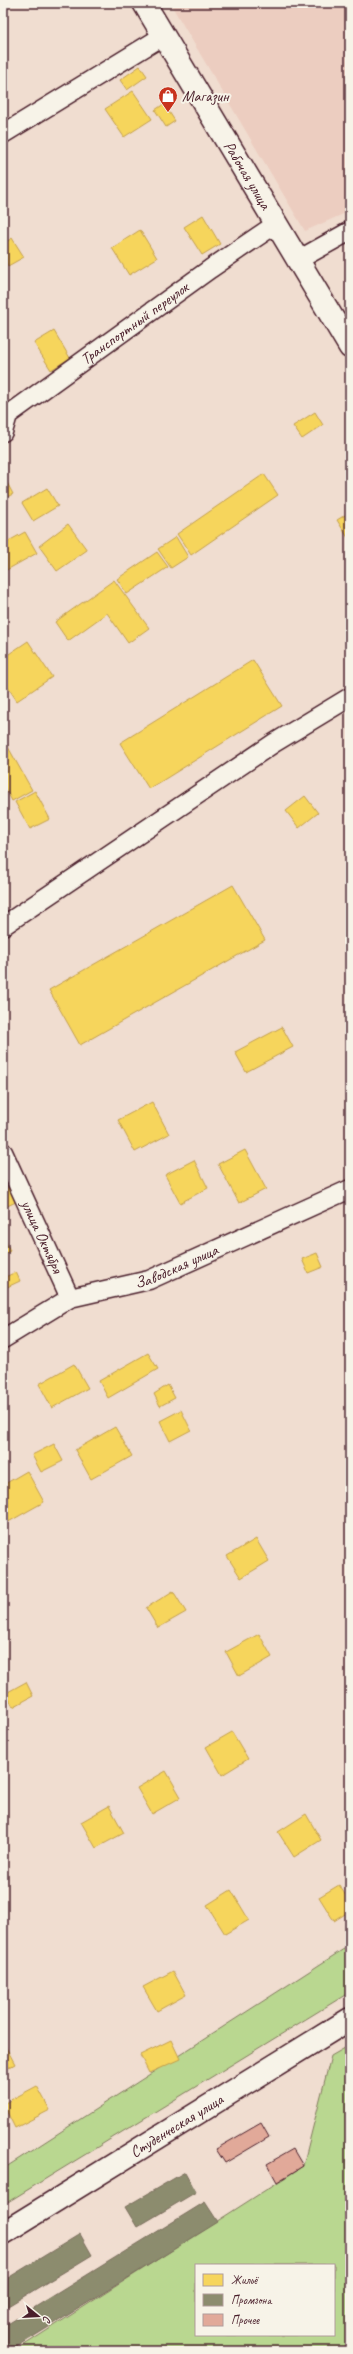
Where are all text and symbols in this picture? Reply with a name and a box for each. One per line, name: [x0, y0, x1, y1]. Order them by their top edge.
shop icon: Магазин: [157, 85, 179, 113]
place label: Магазин: [182, 86, 230, 106]
street label: Рабочая улица: [219, 138, 276, 214]
street label: Транспортный переулок: [77, 276, 194, 369]
street label: улица Октября: [16, 1196, 68, 1277]
street label: Заводская улица: [133, 1240, 222, 1293]
street label: Студенческая улица: [126, 2089, 228, 2162]
legend: [195, 2264, 335, 2336]
text: Жильё: [231, 2272, 259, 2288]
text: Промзона: [231, 2292, 273, 2308]
north arrow: [18, 2296, 58, 2336]
text: Прочее: [231, 2312, 260, 2328]
text: С: [40, 2314, 55, 2325]

